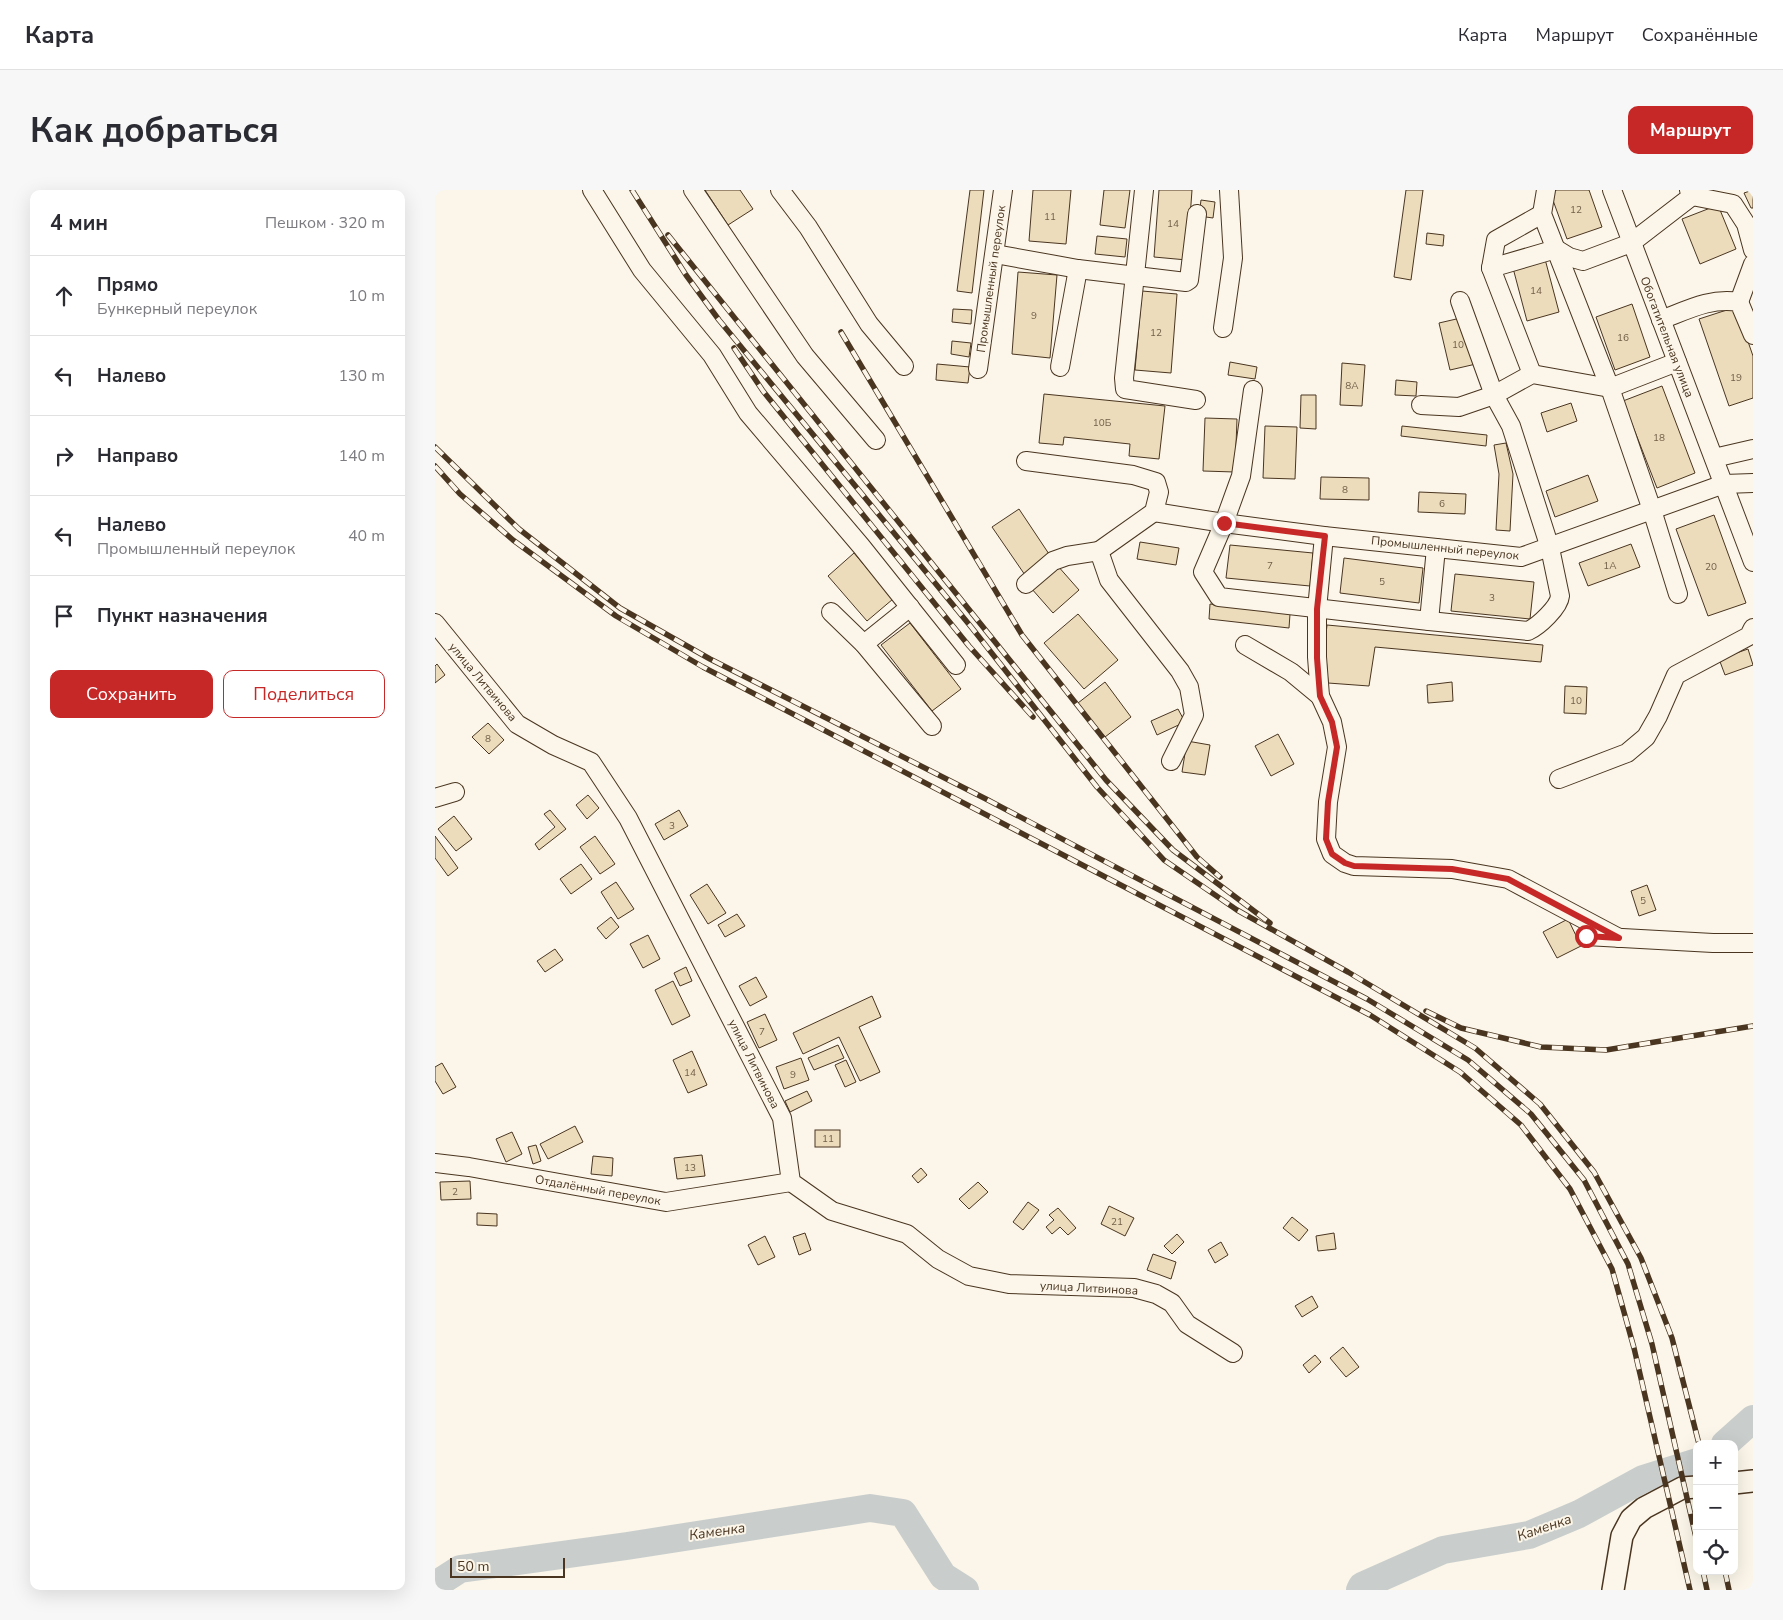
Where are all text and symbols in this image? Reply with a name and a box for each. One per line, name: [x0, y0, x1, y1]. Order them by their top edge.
text: Карта: [25, 19, 94, 51]
text: Карта: [1458, 23, 1508, 47]
text: Маршрут: [1536, 23, 1614, 47]
text: Сохранённые: [1642, 23, 1758, 47]
button: Маршрут: [1628, 106, 1753, 154]
text: Как добраться: [30, 107, 279, 154]
house number: 12: [1570, 203, 1582, 217]
street label: Промышленный переулок: [973, 204, 1009, 354]
text: 4 мин: [50, 209, 108, 237]
house number: 11: [1044, 210, 1056, 224]
text: Пешком · 320 m: [265, 212, 385, 234]
house number: 14: [1167, 217, 1179, 231]
text: Прямо: [97, 272, 158, 298]
street label: Обогатительная улица: [1637, 274, 1697, 400]
icon: ahead: [50, 282, 78, 310]
house number: 14: [1530, 284, 1542, 298]
text: 10 m: [348, 285, 385, 307]
text: Бункерный переулок: [97, 298, 257, 320]
house number: 9: [1031, 309, 1037, 323]
house number: 12: [1150, 326, 1162, 340]
house number: 16: [1617, 331, 1629, 345]
house number: 10: [1452, 338, 1464, 352]
icon: left: [50, 362, 78, 390]
text: Налево: [97, 363, 166, 389]
text: 130 m: [338, 365, 385, 387]
house number: 19: [1730, 371, 1742, 385]
house number: 8А: [1345, 379, 1359, 393]
house number: 10Б: [1093, 416, 1112, 430]
house number: 18: [1653, 431, 1665, 445]
icon: right: [50, 442, 78, 470]
text: Направо: [97, 443, 178, 469]
text: 140 m: [338, 445, 385, 467]
house number: 8: [1342, 483, 1348, 497]
house number: 6: [1439, 497, 1445, 511]
text: Налево: [97, 512, 166, 538]
route end: [1213, 512, 1236, 535]
icon: left: [50, 522, 78, 550]
text: 40 m: [348, 525, 385, 547]
street label: Промышленный переулок: [1370, 532, 1520, 564]
text: Промышленный переулок: [97, 538, 295, 560]
house number: 7: [1267, 559, 1273, 573]
house number: 1А: [1603, 559, 1617, 573]
house number: 20: [1705, 560, 1717, 574]
house number: 5: [1379, 575, 1385, 589]
house number: 3: [1489, 591, 1495, 605]
icon: arrive: [50, 602, 78, 630]
text: Пункт назначения: [97, 603, 268, 629]
street label: улица Литвинова: [445, 639, 521, 725]
button: Сохранить: [50, 670, 213, 718]
button: Поделиться: [223, 670, 385, 718]
house number: 10: [1570, 694, 1582, 708]
house number: 8: [485, 732, 491, 746]
house number: 3: [669, 819, 675, 833]
house number: 5: [1640, 894, 1646, 908]
route start: [1575, 925, 1598, 948]
street label: улица Литвинова: [725, 1017, 783, 1111]
house number: 7: [759, 1025, 765, 1039]
house number: 14: [684, 1066, 696, 1080]
house number: 9: [790, 1068, 796, 1082]
house number: 11: [822, 1132, 834, 1146]
house number: 13: [684, 1161, 696, 1175]
street label: Отдалённый переулок: [534, 1171, 663, 1209]
house number: 2: [452, 1185, 458, 1199]
house number: 21: [1111, 1215, 1123, 1229]
street label: улица Литвинова: [1040, 1277, 1138, 1299]
map controls: [1693, 1440, 1738, 1575]
button: +: [1693, 1440, 1738, 1485]
button: −: [1693, 1485, 1738, 1530]
water label: Каменка: [1514, 1509, 1574, 1546]
water label: Каменка: [688, 1518, 746, 1545]
button: locate: [1693, 1530, 1738, 1575]
scale bar: [450, 1555, 565, 1578]
text: 50 m: [457, 1557, 489, 1576]

